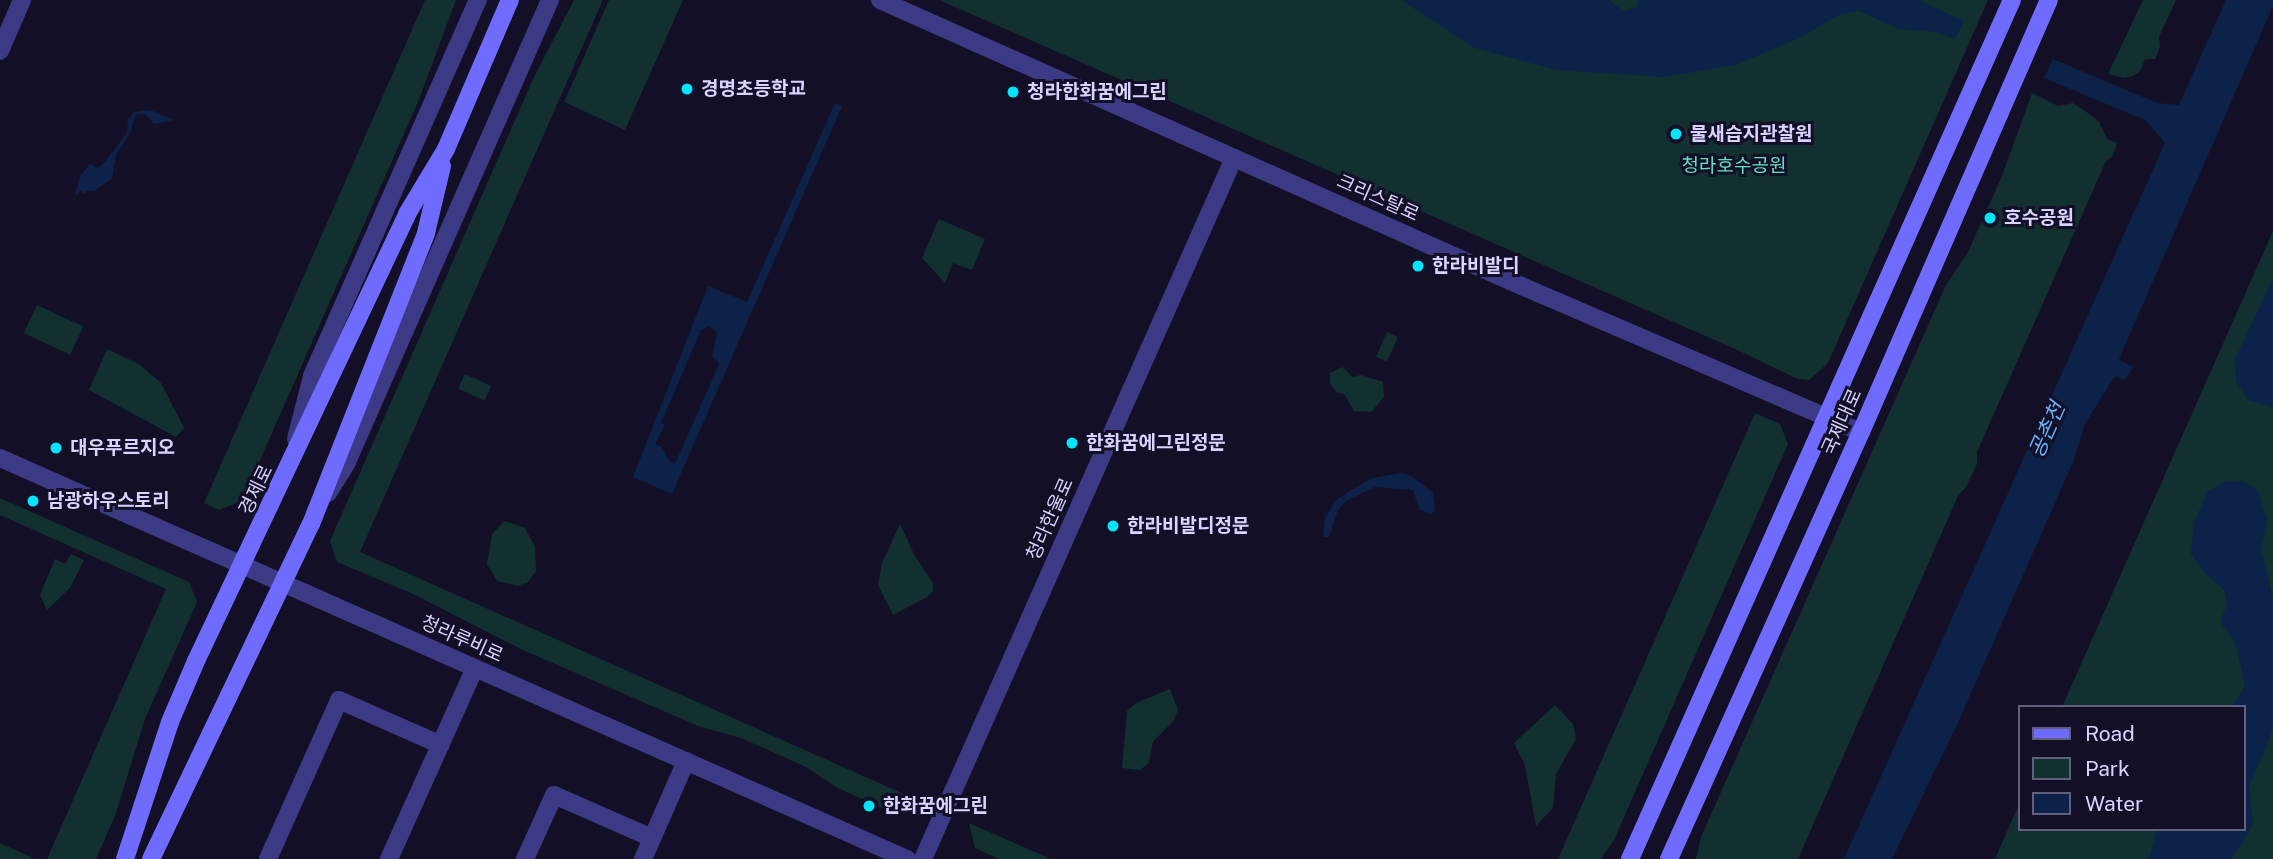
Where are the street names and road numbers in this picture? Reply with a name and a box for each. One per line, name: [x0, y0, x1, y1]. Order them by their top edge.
street label: 크리스탈로: [1333, 170, 1423, 226]
street label: 국제대로: [1817, 385, 1867, 459]
street label: 경제로: [234, 461, 278, 519]
street label: 청라한울로: [1022, 474, 1078, 564]
street label: 청라루비로: [417, 611, 507, 667]

